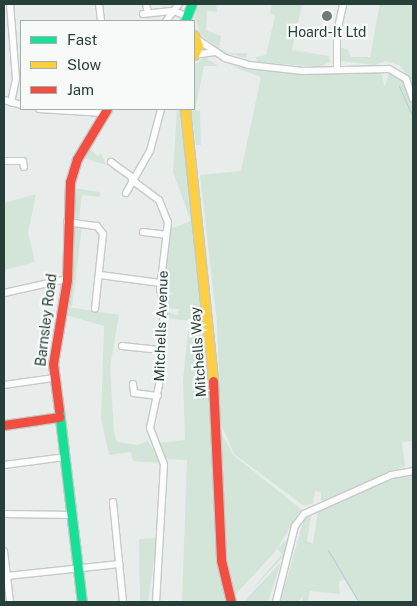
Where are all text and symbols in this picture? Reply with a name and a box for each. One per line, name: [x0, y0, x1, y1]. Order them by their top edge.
marker: Hoard-It Ltd: [321, 10, 333, 22]
legend: [20, 20, 195, 110]
place label: Hoard-It Ltd: [288, 24, 366, 40]
text: Fast: [67, 31, 97, 48]
text: Slow: [67, 56, 101, 73]
text: Jam: [67, 81, 94, 98]
street label: Mitchells Avenue: [151, 270, 171, 382]
street label: Barnsley Road: [32, 273, 60, 367]
street label: Mitchells Way: [186, 306, 210, 398]

